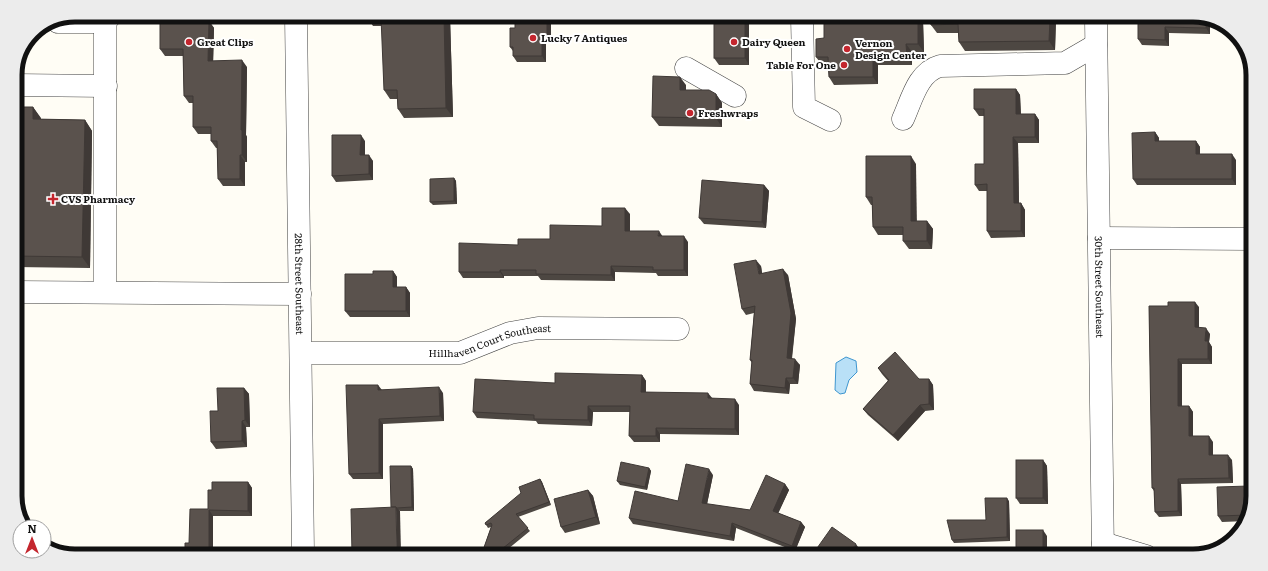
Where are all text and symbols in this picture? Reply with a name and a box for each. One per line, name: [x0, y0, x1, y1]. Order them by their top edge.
place label: Lucky 7 Antiques: [541, 30, 627, 45]
marker: Lucky 7 Antiques: [528, 33, 538, 43]
place label: Great Clips: [197, 34, 253, 49]
place label: Dairy Queen: [742, 34, 806, 49]
place label: Vernon Design Center: [855, 35, 927, 62]
marker: Great Clips: [184, 37, 194, 47]
marker: Dairy Queen: [729, 37, 739, 47]
marker: Vernon Design Center: [842, 44, 852, 54]
place label: Table For One: [766, 57, 836, 72]
marker: Table For One: [839, 60, 849, 70]
place label: Freshwraps: [698, 105, 758, 120]
marker: Freshwraps: [685, 108, 695, 118]
place label: CVS Pharmacy: [61, 191, 136, 206]
marker: CVS Pharmacy: [48, 194, 58, 204]
street label: 28th Street Southeast: [292, 233, 308, 335]
street label: 30th Street Southeast: [1092, 236, 1108, 338]
street label: Hillhaven Court Southeast: [429, 320, 551, 360]
north arrow: [12, 519, 52, 559]
text: N: [27, 520, 37, 536]

